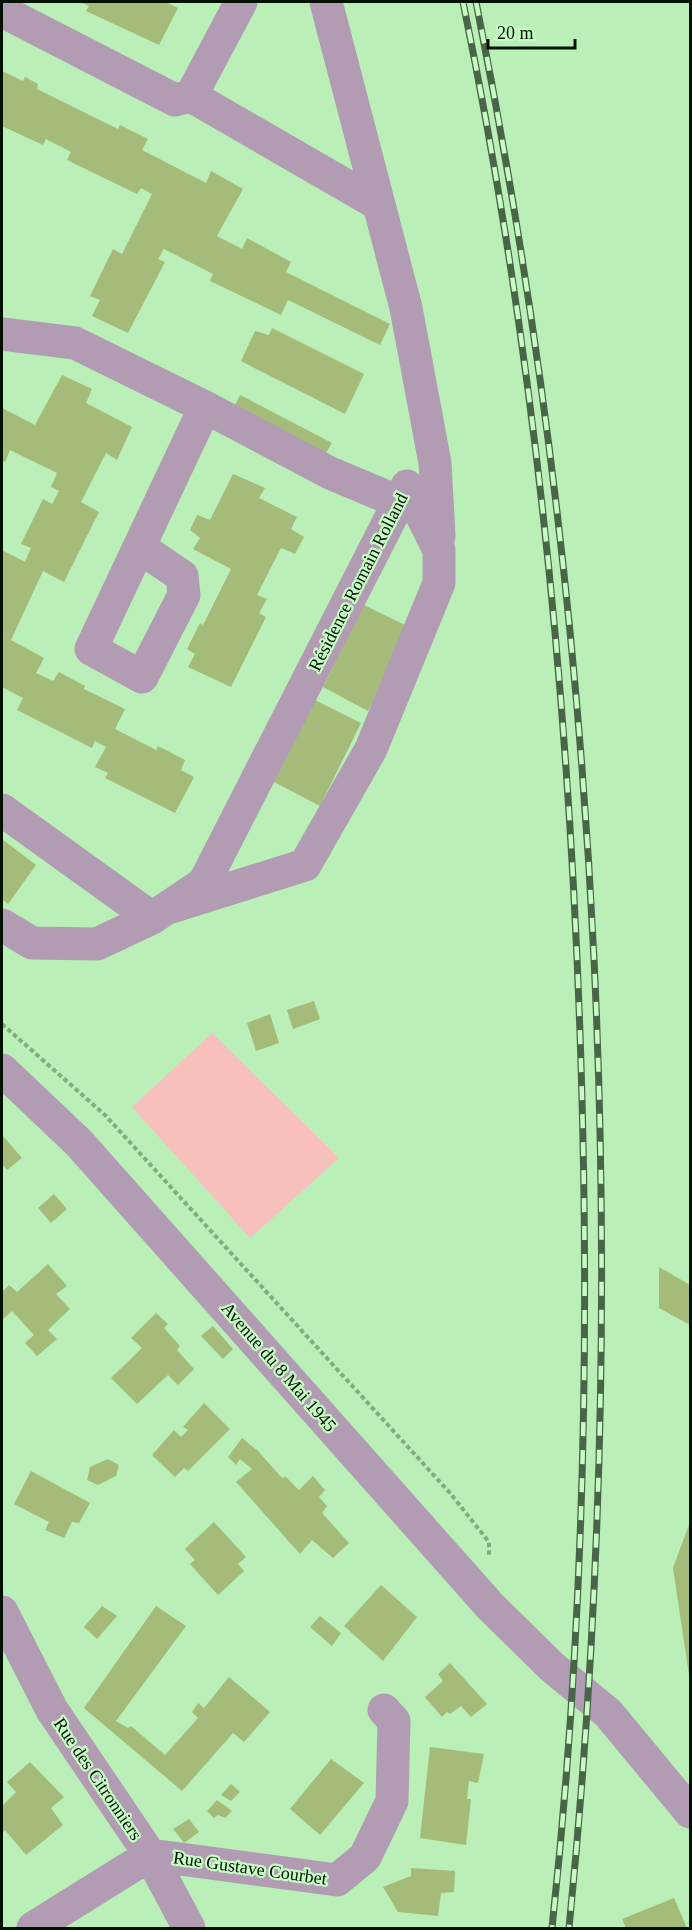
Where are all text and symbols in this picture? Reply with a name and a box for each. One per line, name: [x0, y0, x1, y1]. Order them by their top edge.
scale bar: [488, 12, 575, 50]
text: 20 m: [497, 23, 534, 43]
street label: Résidence Romain Rolland: [304, 490, 412, 674]
street label: Avenue du 8 Mai 1945: [217, 1298, 341, 1436]
street label: Rue des Citronniers: [50, 1714, 146, 1844]
street label: Rue Gustave Courbet: [172, 1847, 328, 1889]

